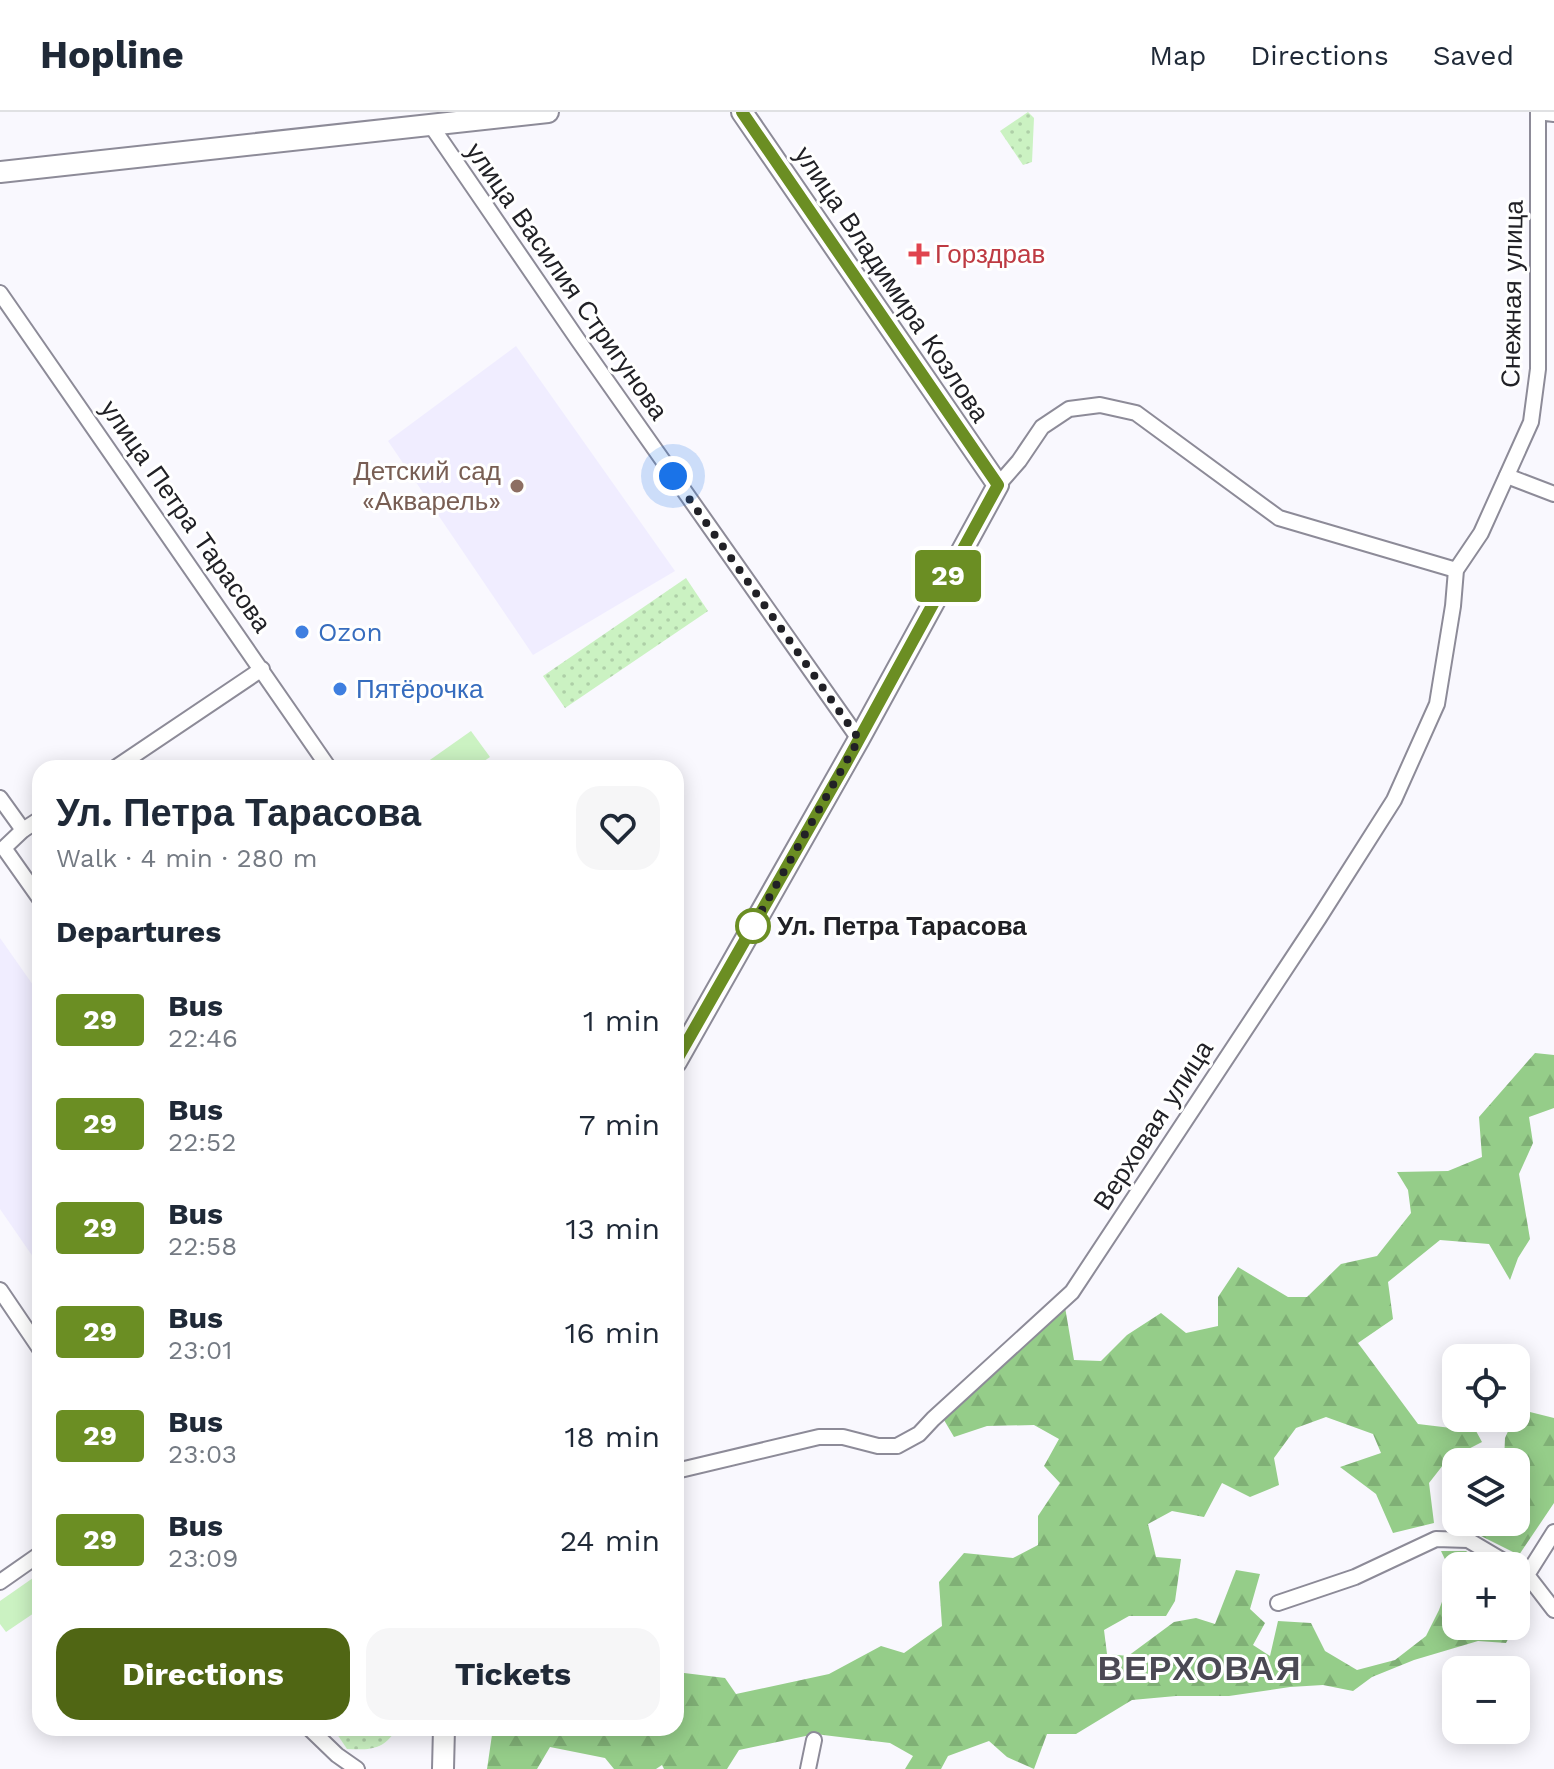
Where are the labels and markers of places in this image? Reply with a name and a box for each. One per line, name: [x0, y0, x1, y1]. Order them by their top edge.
place label: Горздрав: [935, 239, 1045, 269]
marker: Горздрав: [910, 245, 928, 263]
place label: Детский сад «Акварель»: [353, 456, 501, 516]
marker: Детский сад «Акварель»: [508, 477, 526, 495]
place label: Ozon: [318, 617, 383, 647]
marker: Ozon: [293, 623, 311, 641]
place label: Пятёрочка: [356, 674, 484, 704]
marker: Пятёрочка: [331, 680, 349, 698]
marker: Ул. Петра Тарасова: [736, 909, 770, 943]
place label: Ул. Петра Тарасова: [777, 911, 1027, 941]

